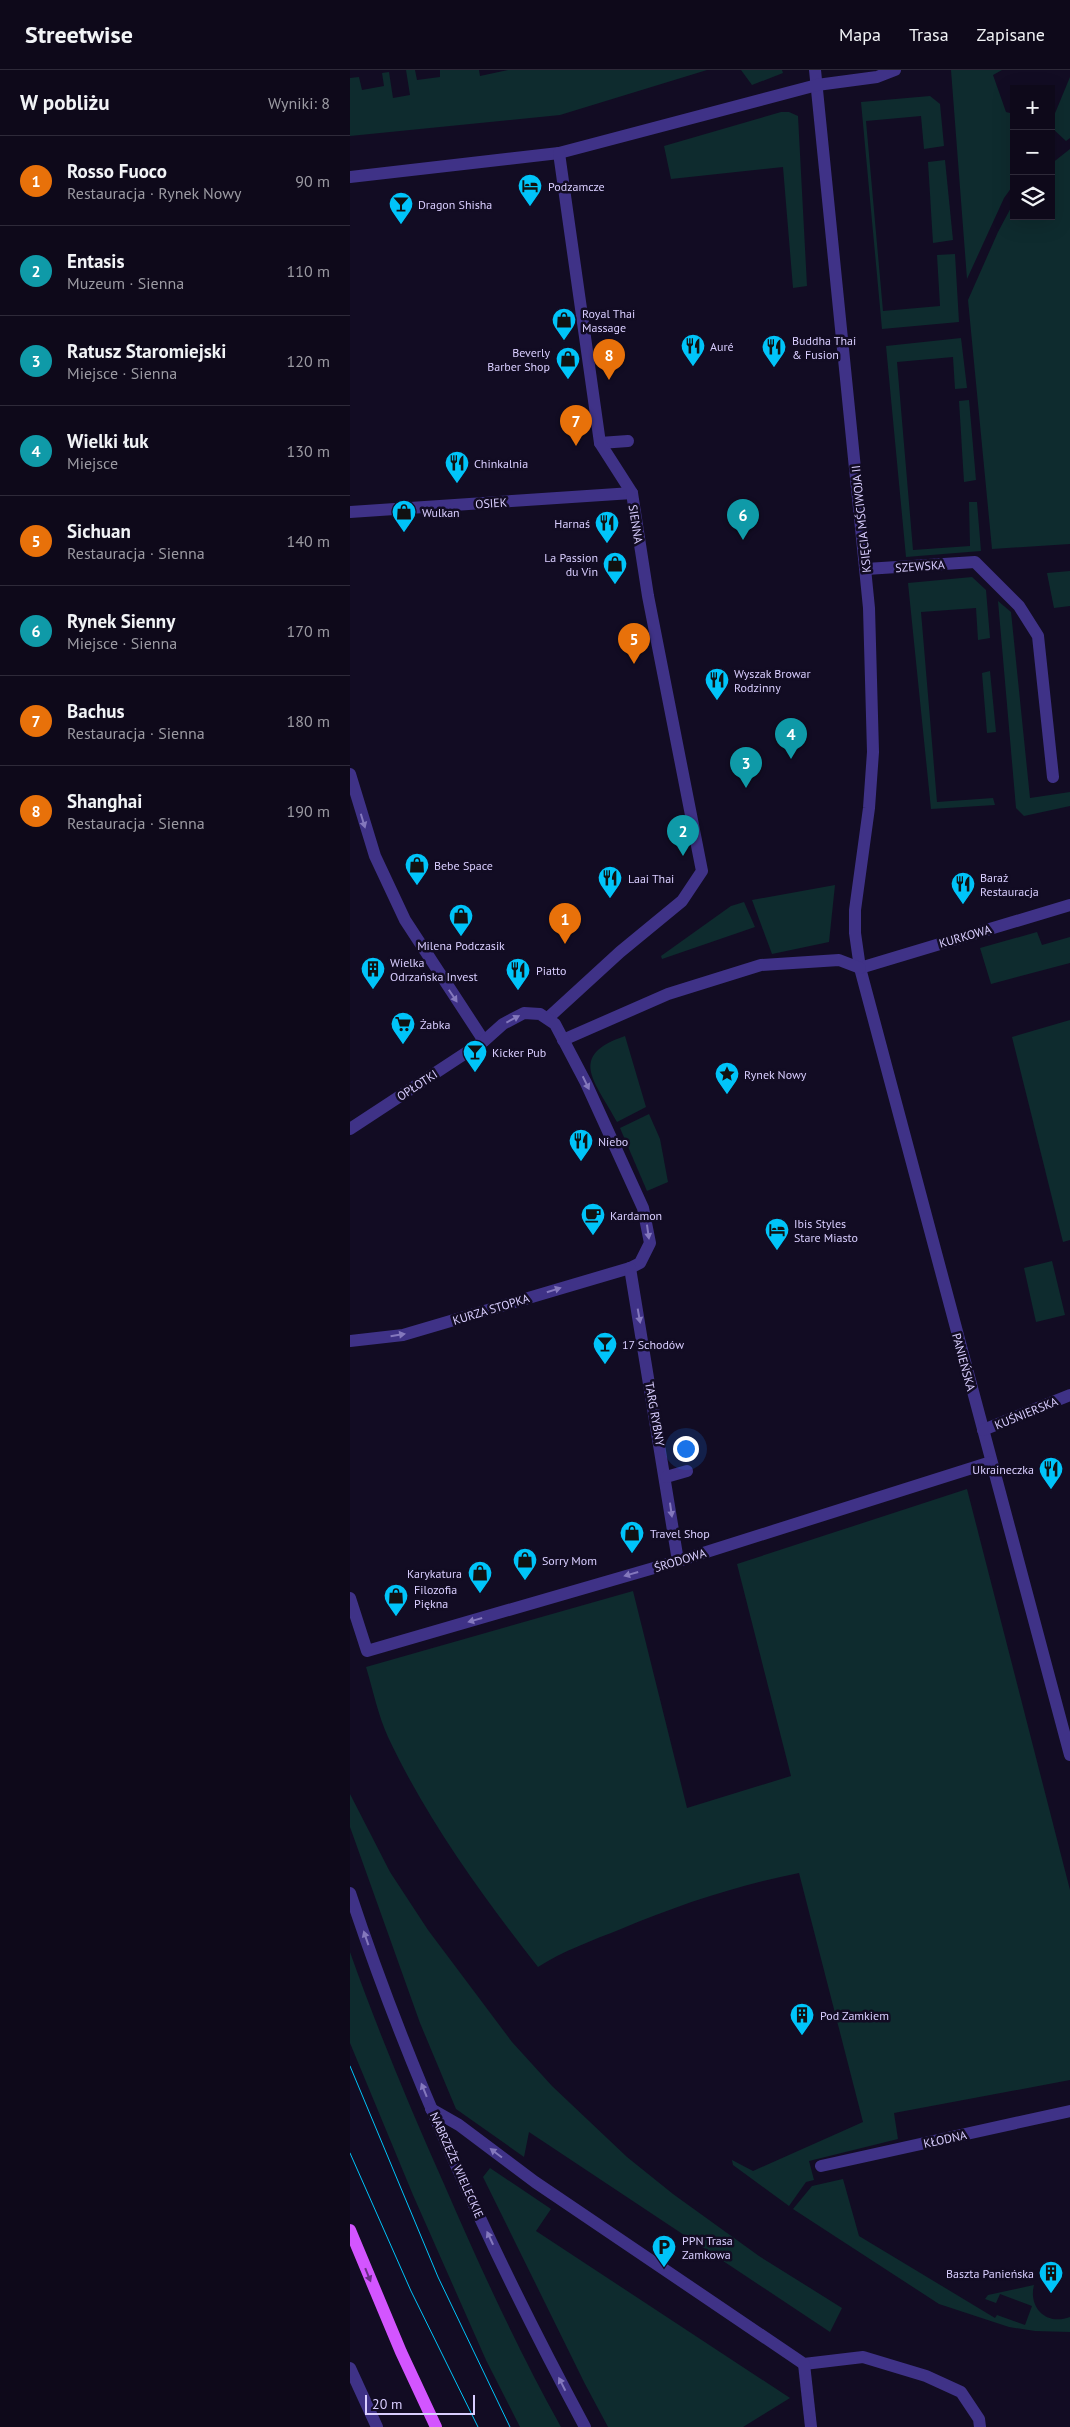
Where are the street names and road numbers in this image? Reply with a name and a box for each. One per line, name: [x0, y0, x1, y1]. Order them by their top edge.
street label: KSIĘCIA MŚCIWOJA II: [848, 465, 874, 573]
street label: OSIEK: [475, 494, 507, 512]
street label: SIENNA: [626, 503, 646, 545]
street label: SZEWSKA: [895, 557, 945, 575]
street label: KURKOWA: [937, 921, 993, 951]
street label: OPŁOTKI: [394, 1066, 440, 1104]
street label: KURZA STOPKA: [451, 1290, 531, 1328]
street label: PANIEŃSKA: [949, 1331, 979, 1393]
street label: TARG RYBNY: [642, 1381, 668, 1448]
street label: KUŚNIERSKA: [992, 1393, 1060, 1433]
street label: ŚRODOWA: [652, 1545, 708, 1575]
street label: NABRZEŻE WIELECKIE: [427, 2110, 487, 2220]
street label: KŁODNA: [922, 2127, 968, 2151]

